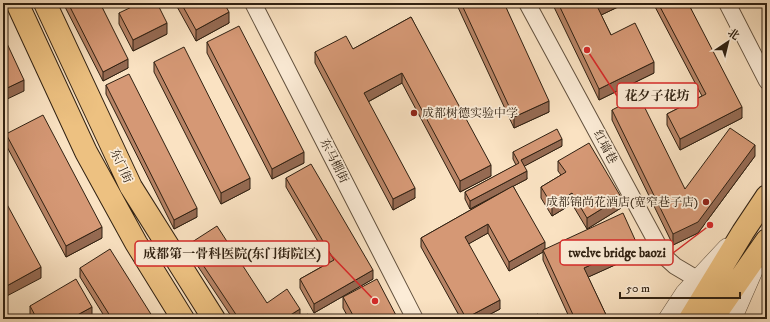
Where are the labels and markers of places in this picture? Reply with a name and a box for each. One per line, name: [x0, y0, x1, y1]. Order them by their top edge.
callout: 花夕子花坊: [617, 83, 698, 108]
place label: 成都树德实验中学: [422, 106, 518, 121]
marker: 成都树德实验中学: [409, 108, 419, 118]
place label: 成都锦尚花酒店(宽窄巷子店): [546, 195, 698, 210]
marker: 成都锦尚花酒店(宽窄巷子店): [701, 197, 711, 207]
callout: twelve bridge baozi: [560, 240, 673, 265]
callout: 成都第一骨科医院(东门街院区): [135, 241, 329, 266]

